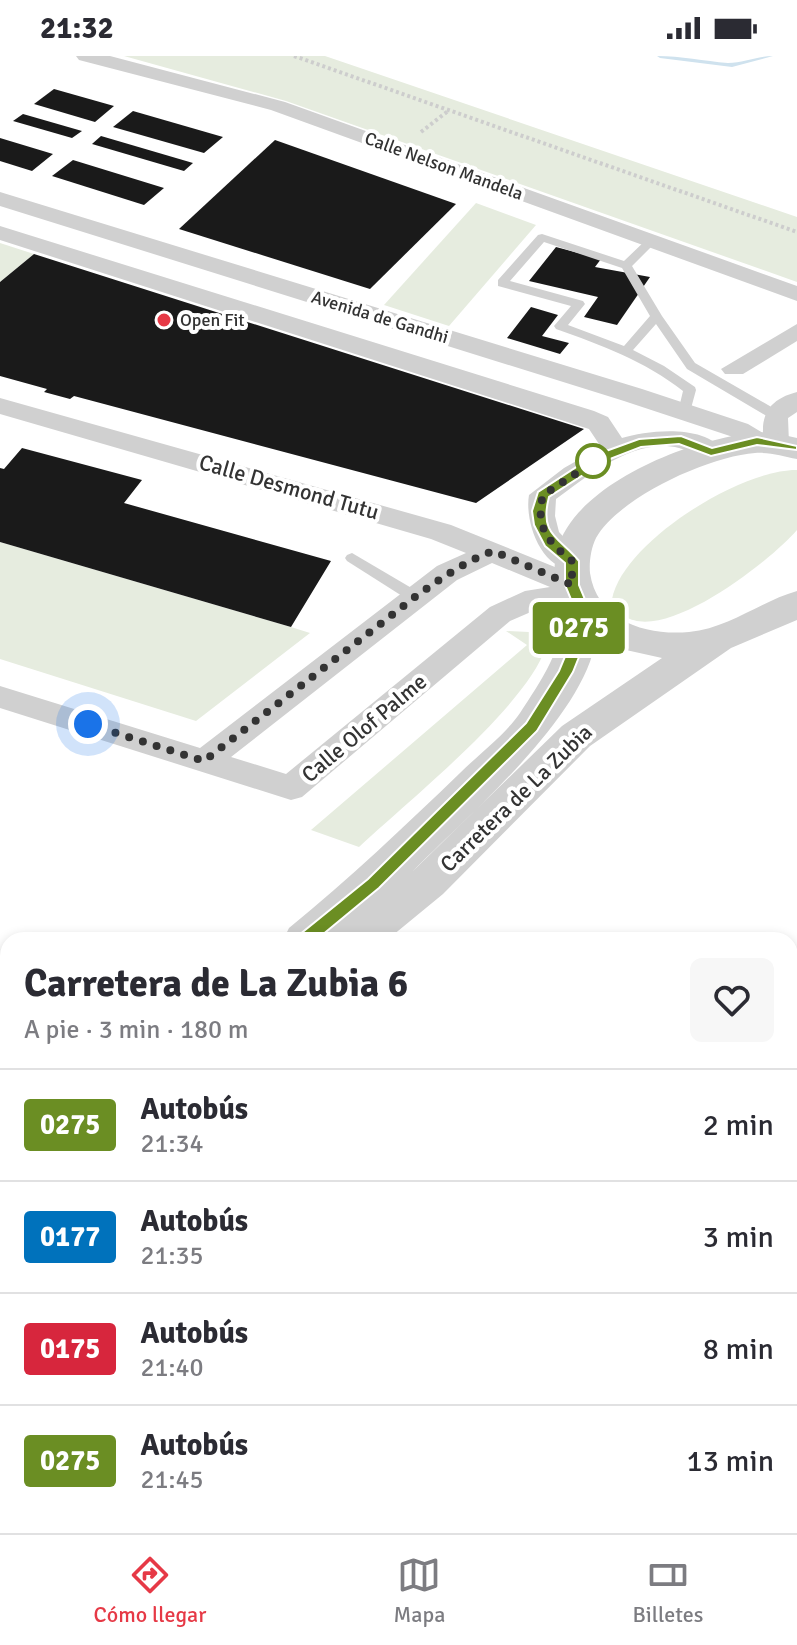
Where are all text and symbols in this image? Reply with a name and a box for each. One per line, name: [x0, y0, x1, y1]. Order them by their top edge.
text: 21:32: [40, 10, 114, 47]
street label: Calle Nelson Mandela: [362, 127, 526, 205]
street label: Avenida de Gandhi: [309, 286, 451, 348]
place label: Open Fit: [180, 309, 245, 331]
marker: Open Fit: [155, 311, 173, 329]
unlabelled marker: [576, 444, 610, 478]
street label: Calle Desmond Tutu: [196, 448, 382, 526]
line badge: 0275: [523, 602, 635, 654]
text: 0275: [549, 611, 609, 645]
street label: Calle Olof Palme: [296, 668, 432, 788]
your location: [68, 704, 108, 744]
street label: Carretera de La Zubia: [434, 719, 598, 877]
button: heart: [690, 958, 774, 1042]
text: Carretera de La Zubia 6: [24, 960, 408, 1007]
text: A pie · 3 min · 180 m: [24, 1014, 248, 1046]
text: Autobús: [140, 1091, 248, 1128]
text: 2 min: [703, 1107, 774, 1144]
text: 0275: [40, 1108, 100, 1142]
text: 21:34: [140, 1128, 204, 1160]
text: Autobús: [140, 1203, 248, 1240]
text: 3 min: [703, 1219, 774, 1256]
text: 0177: [40, 1220, 100, 1254]
text: 21:35: [140, 1240, 204, 1272]
text: Autobús: [140, 1315, 248, 1352]
text: 8 min: [703, 1331, 774, 1368]
text: 0175: [40, 1332, 100, 1366]
text: 21:40: [140, 1352, 204, 1384]
text: Autobús: [140, 1427, 248, 1464]
text: 13 min: [687, 1443, 774, 1480]
text: 0275: [40, 1444, 100, 1478]
text: 21:45: [140, 1464, 204, 1496]
tab: Cómo llegar: [94, 1553, 206, 1628]
tab: Mapa: [394, 1553, 445, 1628]
tab: Billetes: [633, 1553, 703, 1628]

